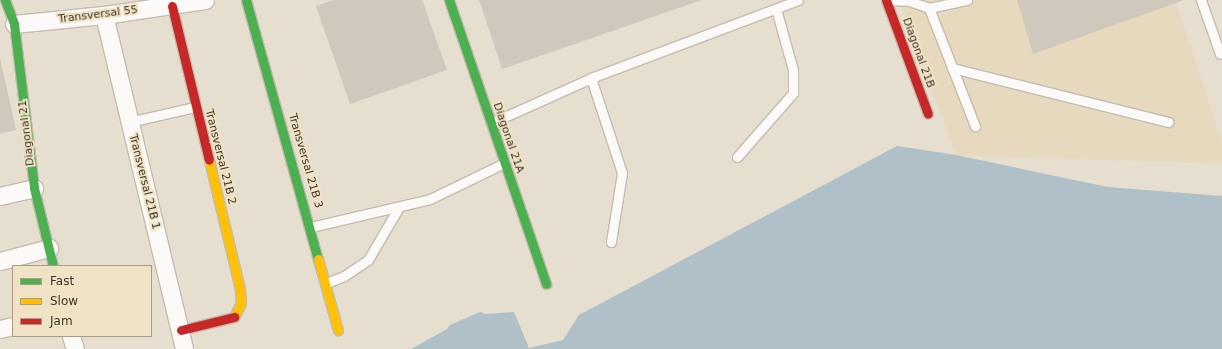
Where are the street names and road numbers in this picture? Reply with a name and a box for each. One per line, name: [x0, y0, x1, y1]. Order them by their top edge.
street label: Transversal 55: [58, 4, 138, 26]
street label: Diagonal 21B: [899, 16, 937, 90]
street label: Diagonal 21: [16, 99, 38, 167]
street label: Diagonal 21A: [490, 101, 526, 175]
street label: Transversal 21B 2: [202, 108, 238, 206]
street label: Transversal 21B 3: [285, 112, 325, 210]
street label: Transversal 21B 1: [126, 133, 162, 231]

